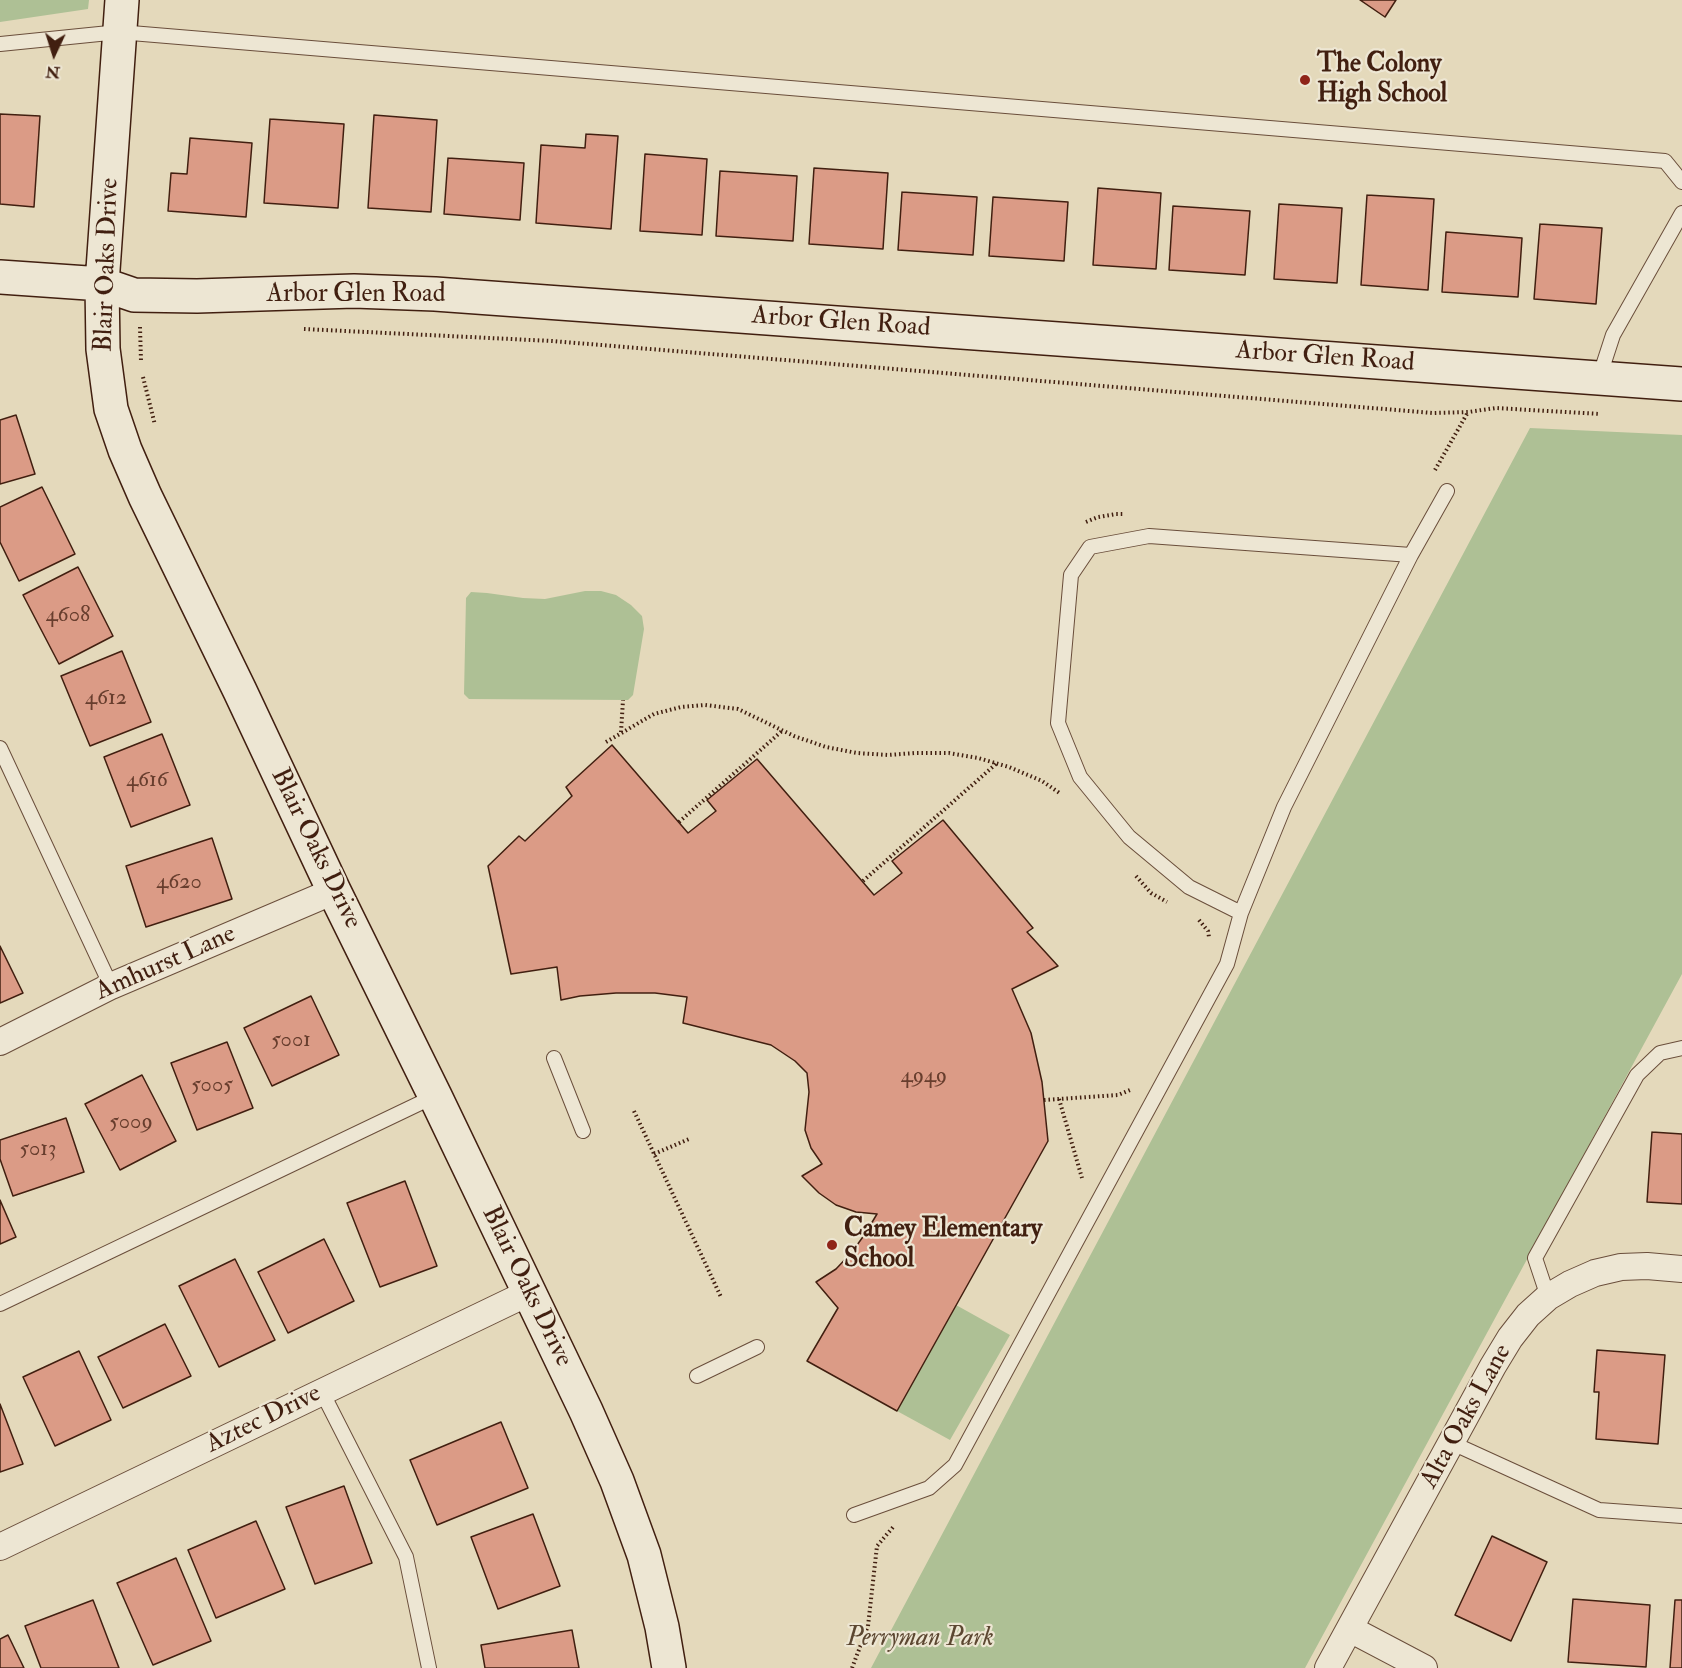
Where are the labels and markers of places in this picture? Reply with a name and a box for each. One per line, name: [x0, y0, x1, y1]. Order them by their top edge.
place label: The Colony High School: [1317, 49, 1447, 110]
marker: The Colony High School: [1298, 73, 1312, 87]
place label: Camey Elementary School: [844, 1214, 1042, 1276]
marker: Camey Elementary School: [825, 1238, 839, 1252]

